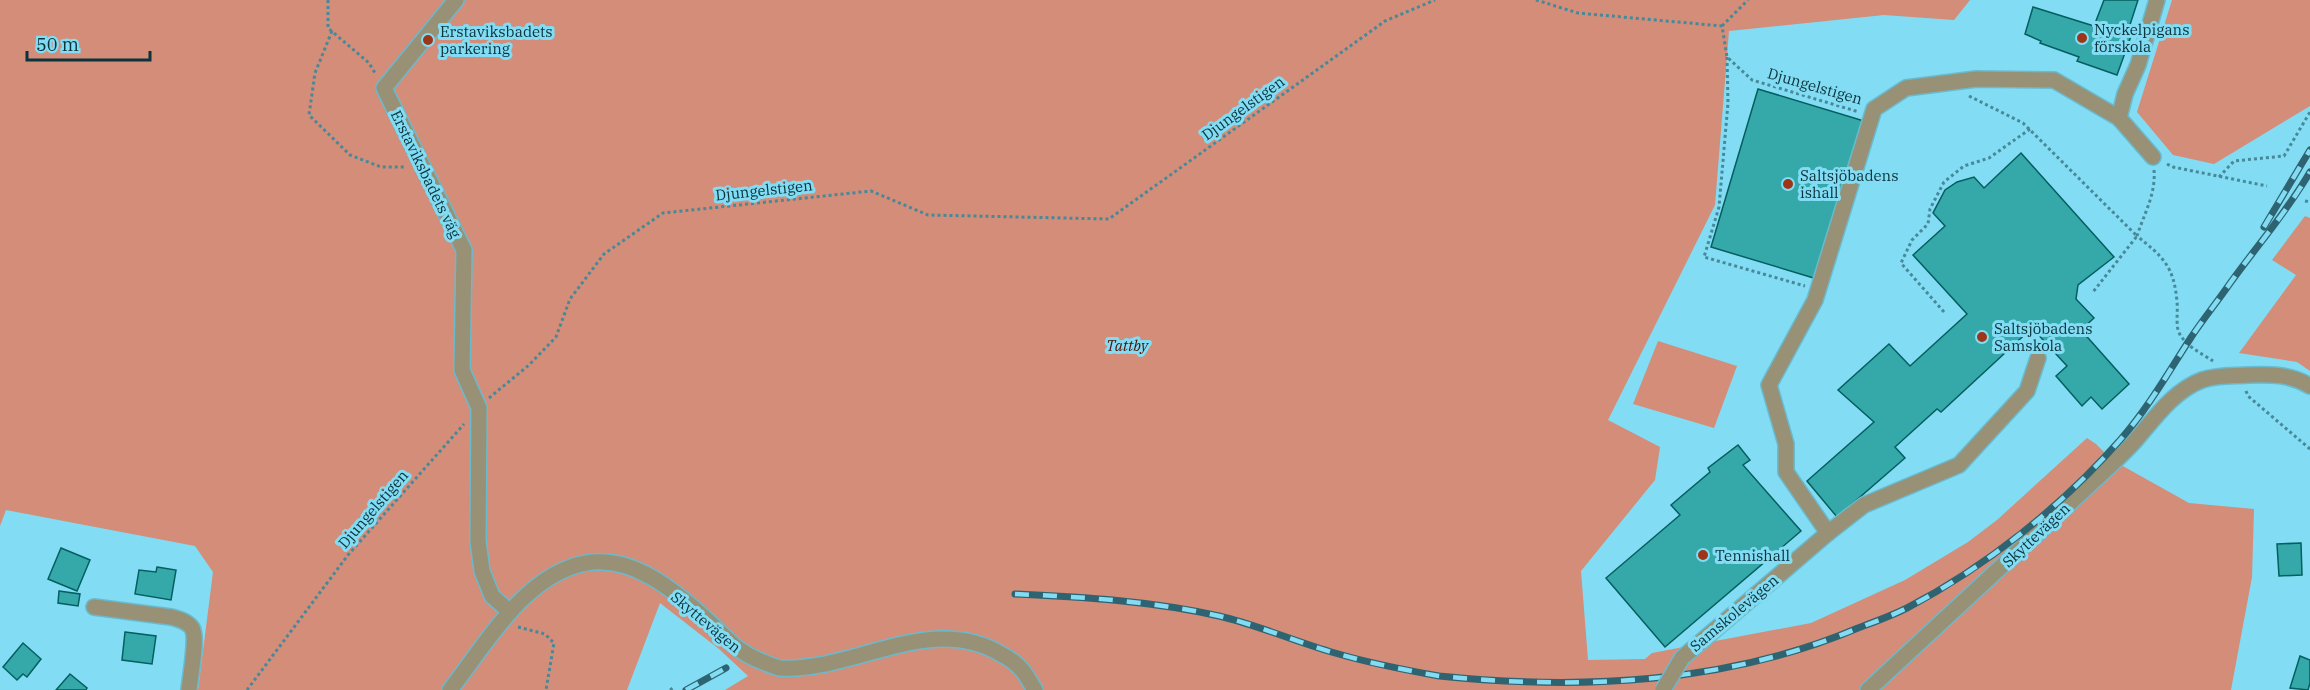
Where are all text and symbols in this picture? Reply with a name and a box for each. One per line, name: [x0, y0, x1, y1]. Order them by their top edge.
place label: Nyckelpigans förskola: [2094, 20, 2189, 56]
place label: Erstaviksbadets parkering: [440, 22, 553, 58]
scale bar: [27, 24, 150, 62]
marker: Nyckelpigans förskola: [2075, 31, 2089, 45]
text: 50 m: [36, 33, 79, 56]
marker: Erstaviksbadets parkering: [421, 33, 435, 47]
street label: Djungelstigen: [1765, 63, 1865, 109]
street label: Djungelstigen: [1198, 71, 1288, 144]
street label: Erstaviksbadets väg: [387, 107, 465, 241]
place label: Saltsjöbadens ishall: [1800, 166, 1899, 202]
street label: Djungelstigen: [715, 175, 814, 205]
marker: Saltsjöbadens ishall: [1781, 177, 1795, 191]
place label: Saltsjöbadens Samskola: [1994, 319, 2093, 355]
marker: Saltsjöbadens Samskola: [1975, 330, 1989, 344]
park label: Tattby: [1106, 336, 1149, 355]
street label: Djungelstigen: [334, 466, 412, 552]
street label: Skyttevägen: [1998, 499, 2074, 571]
place label: Tennishall: [1715, 546, 1790, 565]
marker: Tennishall: [1696, 548, 1710, 562]
street label: Samskolevägen: [1686, 570, 1782, 656]
street label: Skyttevägen: [667, 587, 745, 657]

